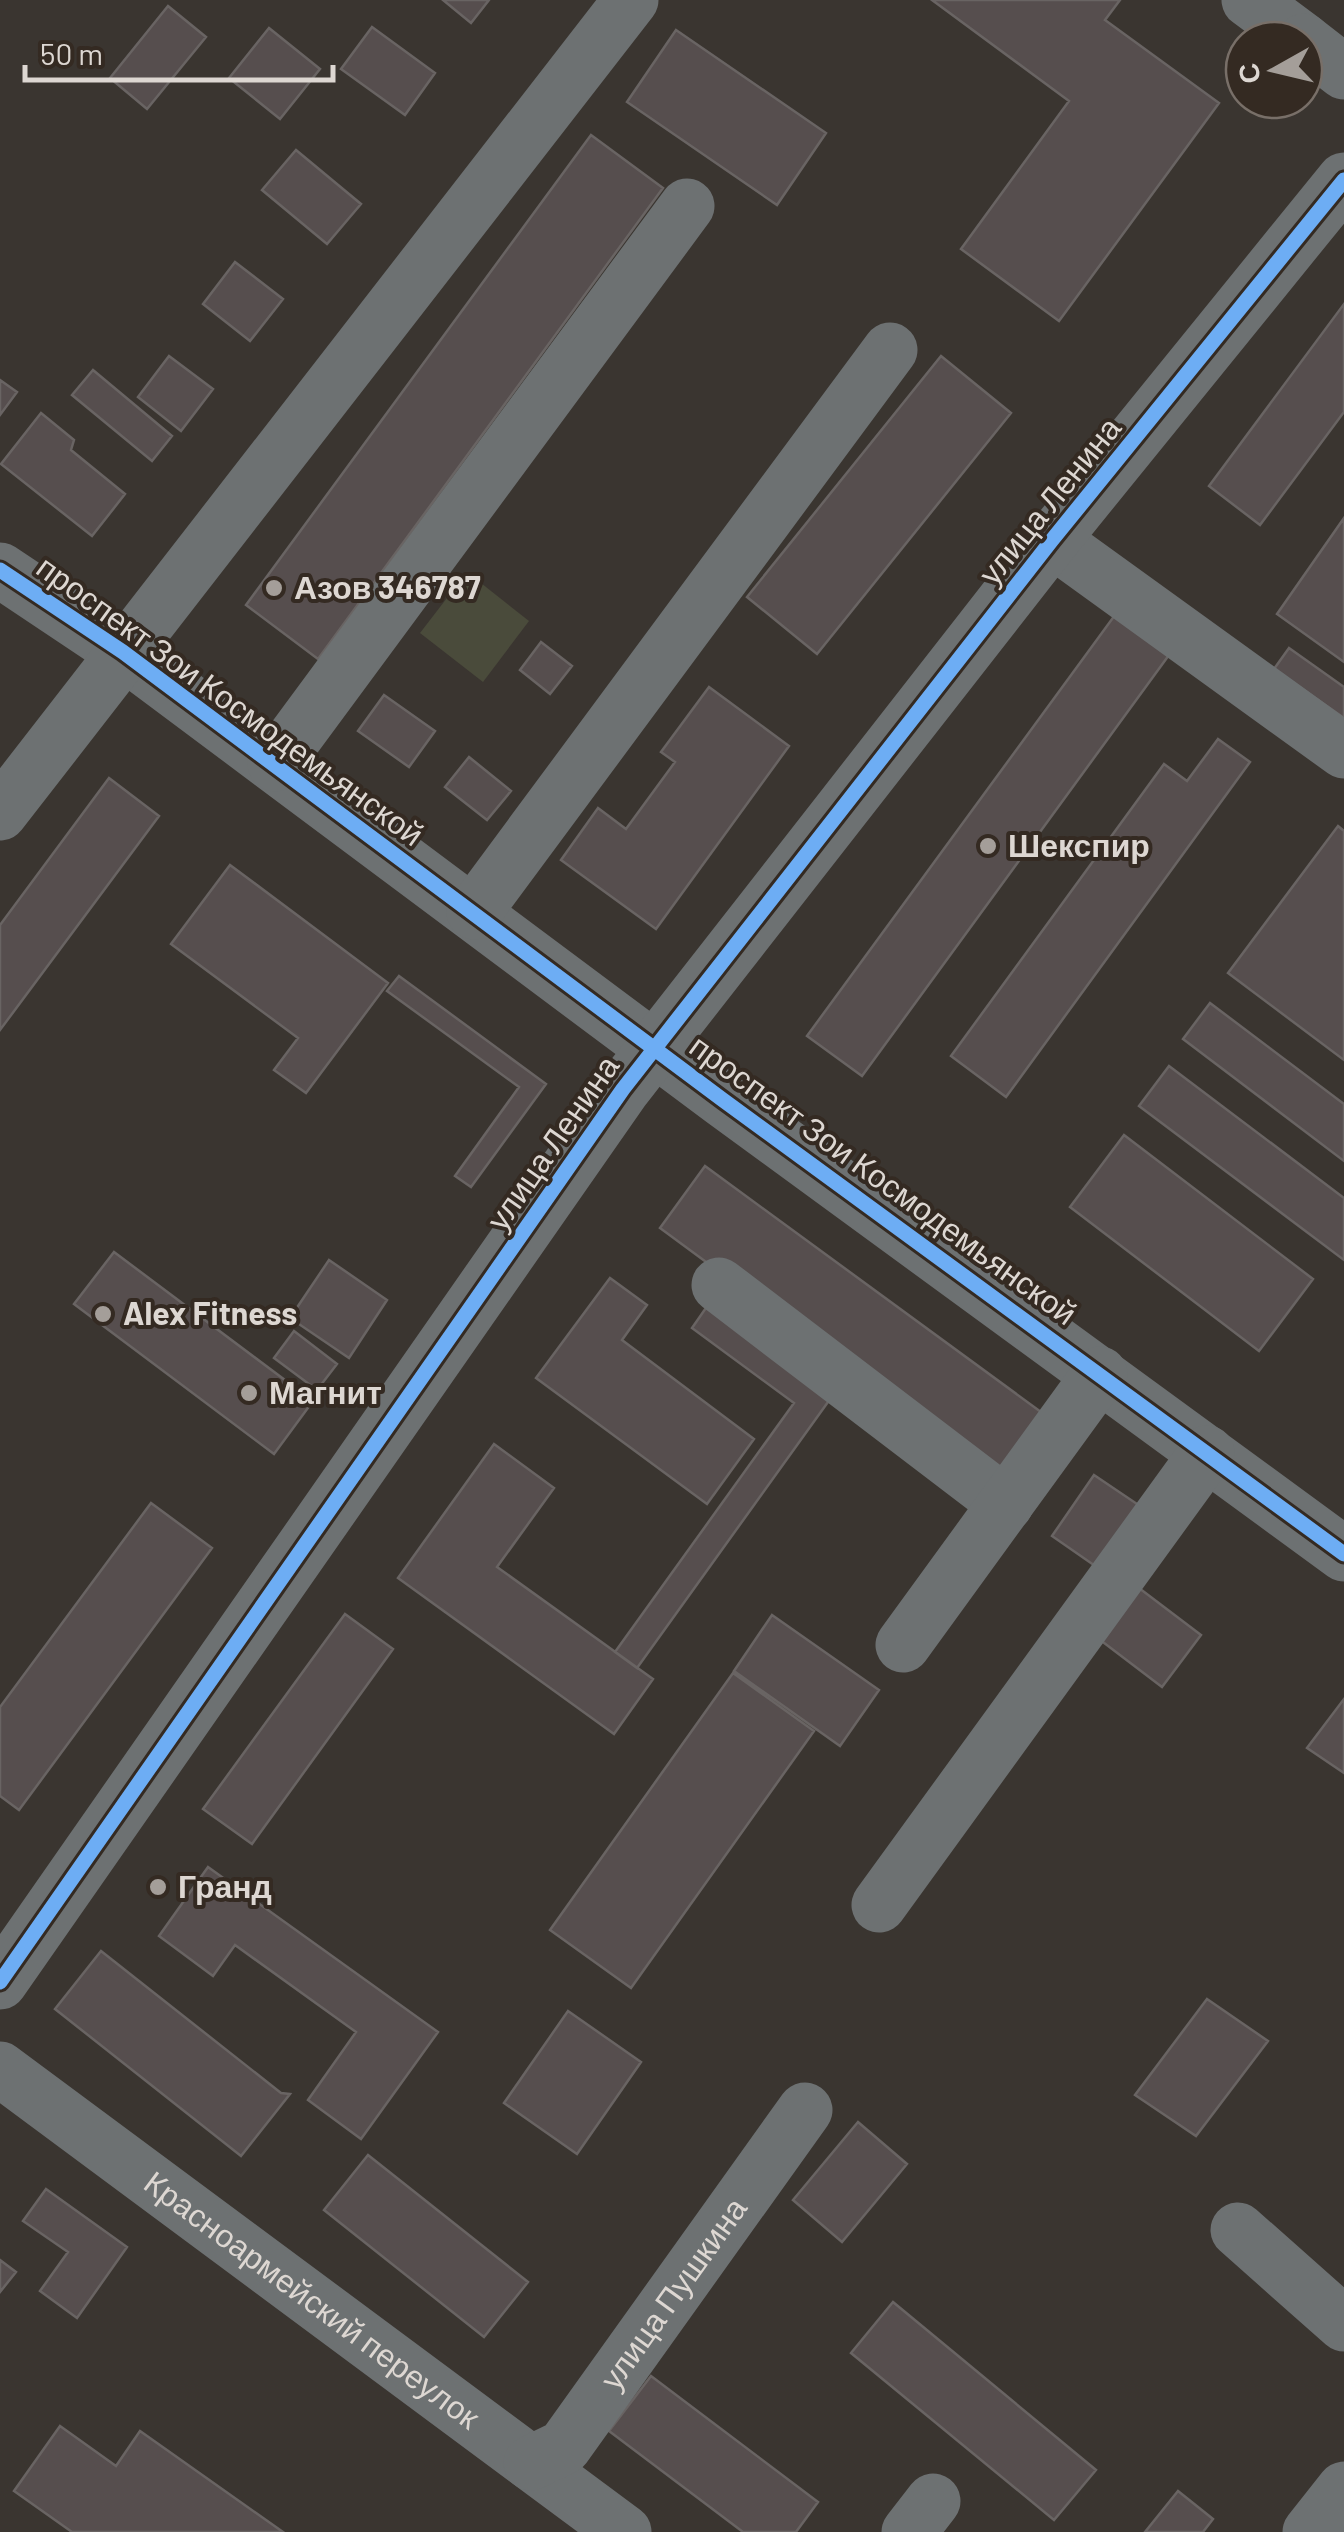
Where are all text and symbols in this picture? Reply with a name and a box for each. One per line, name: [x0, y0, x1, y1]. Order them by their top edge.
scale bar: [25, 20, 332, 82]
north arrow: [1224, 20, 1324, 120]
text: 50 m: [40, 35, 103, 71]
text: С: [1230, 61, 1266, 86]
street label: улица Ленина: [969, 408, 1128, 592]
street label: проспект Зои Космодемьянской: [30, 546, 432, 853]
place label: Азов 346787: [294, 567, 481, 605]
marker: Азов 346787: [263, 577, 285, 599]
place label: Шекспир: [1008, 825, 1150, 864]
marker: Шекспир: [977, 835, 999, 857]
street label: проспект Зои Космодемьянской: [683, 1025, 1085, 1332]
street label: улица Ленина: [477, 1047, 626, 1237]
place label: Alex Fitness: [123, 1293, 297, 1331]
marker: Alex Fitness: [92, 1303, 114, 1325]
place label: Магнит: [269, 1372, 382, 1410]
marker: Магнит: [238, 1382, 260, 1404]
place label: Гранд: [178, 1866, 272, 1905]
marker: Гранд: [147, 1876, 169, 1898]
street label: Красноармейский переулок: [138, 2162, 489, 2436]
street label: улица Пушкина: [591, 2189, 753, 2396]

